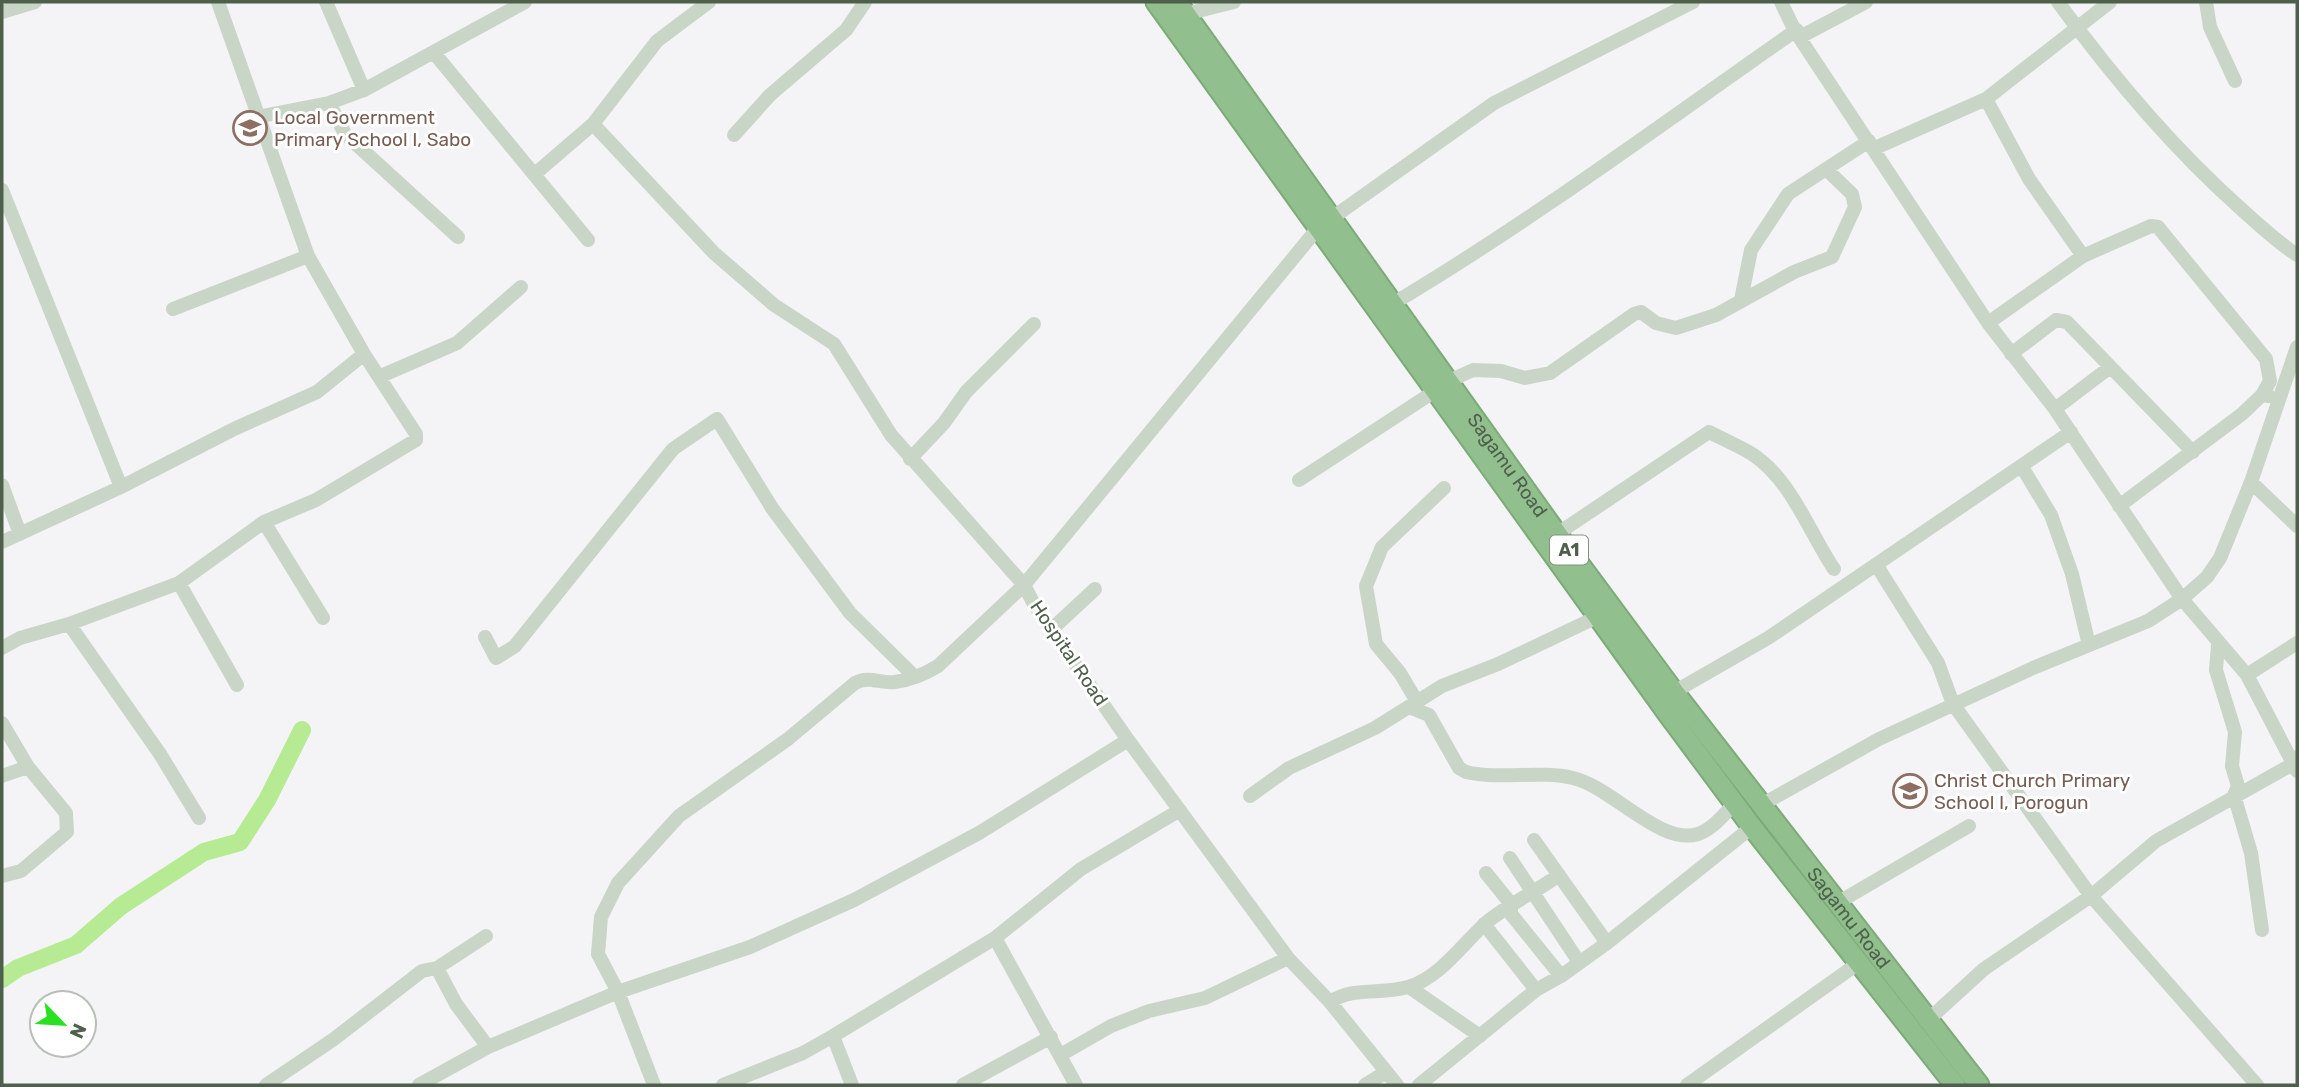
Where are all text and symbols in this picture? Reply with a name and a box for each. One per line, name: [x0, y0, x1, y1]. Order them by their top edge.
place label: Local Government Primary School I, Sabo: [274, 106, 471, 151]
school or university icon: Local Government Primary School I, Sabo: [231, 109, 269, 147]
street label: Sagamu Road: [1463, 409, 1553, 521]
road number: A1: [1550, 536, 1588, 564]
street label: Hospital Road: [1025, 596, 1113, 710]
place label: Christ Church Primary School I, Porogun: [1934, 769, 2130, 814]
school or university icon: Christ Church Primary School I, Porogun: [1891, 772, 1929, 810]
street label: Sagamu Road: [1803, 862, 1896, 973]
north arrow: [28, 989, 98, 1059]
text: N: [65, 1020, 91, 1042]

